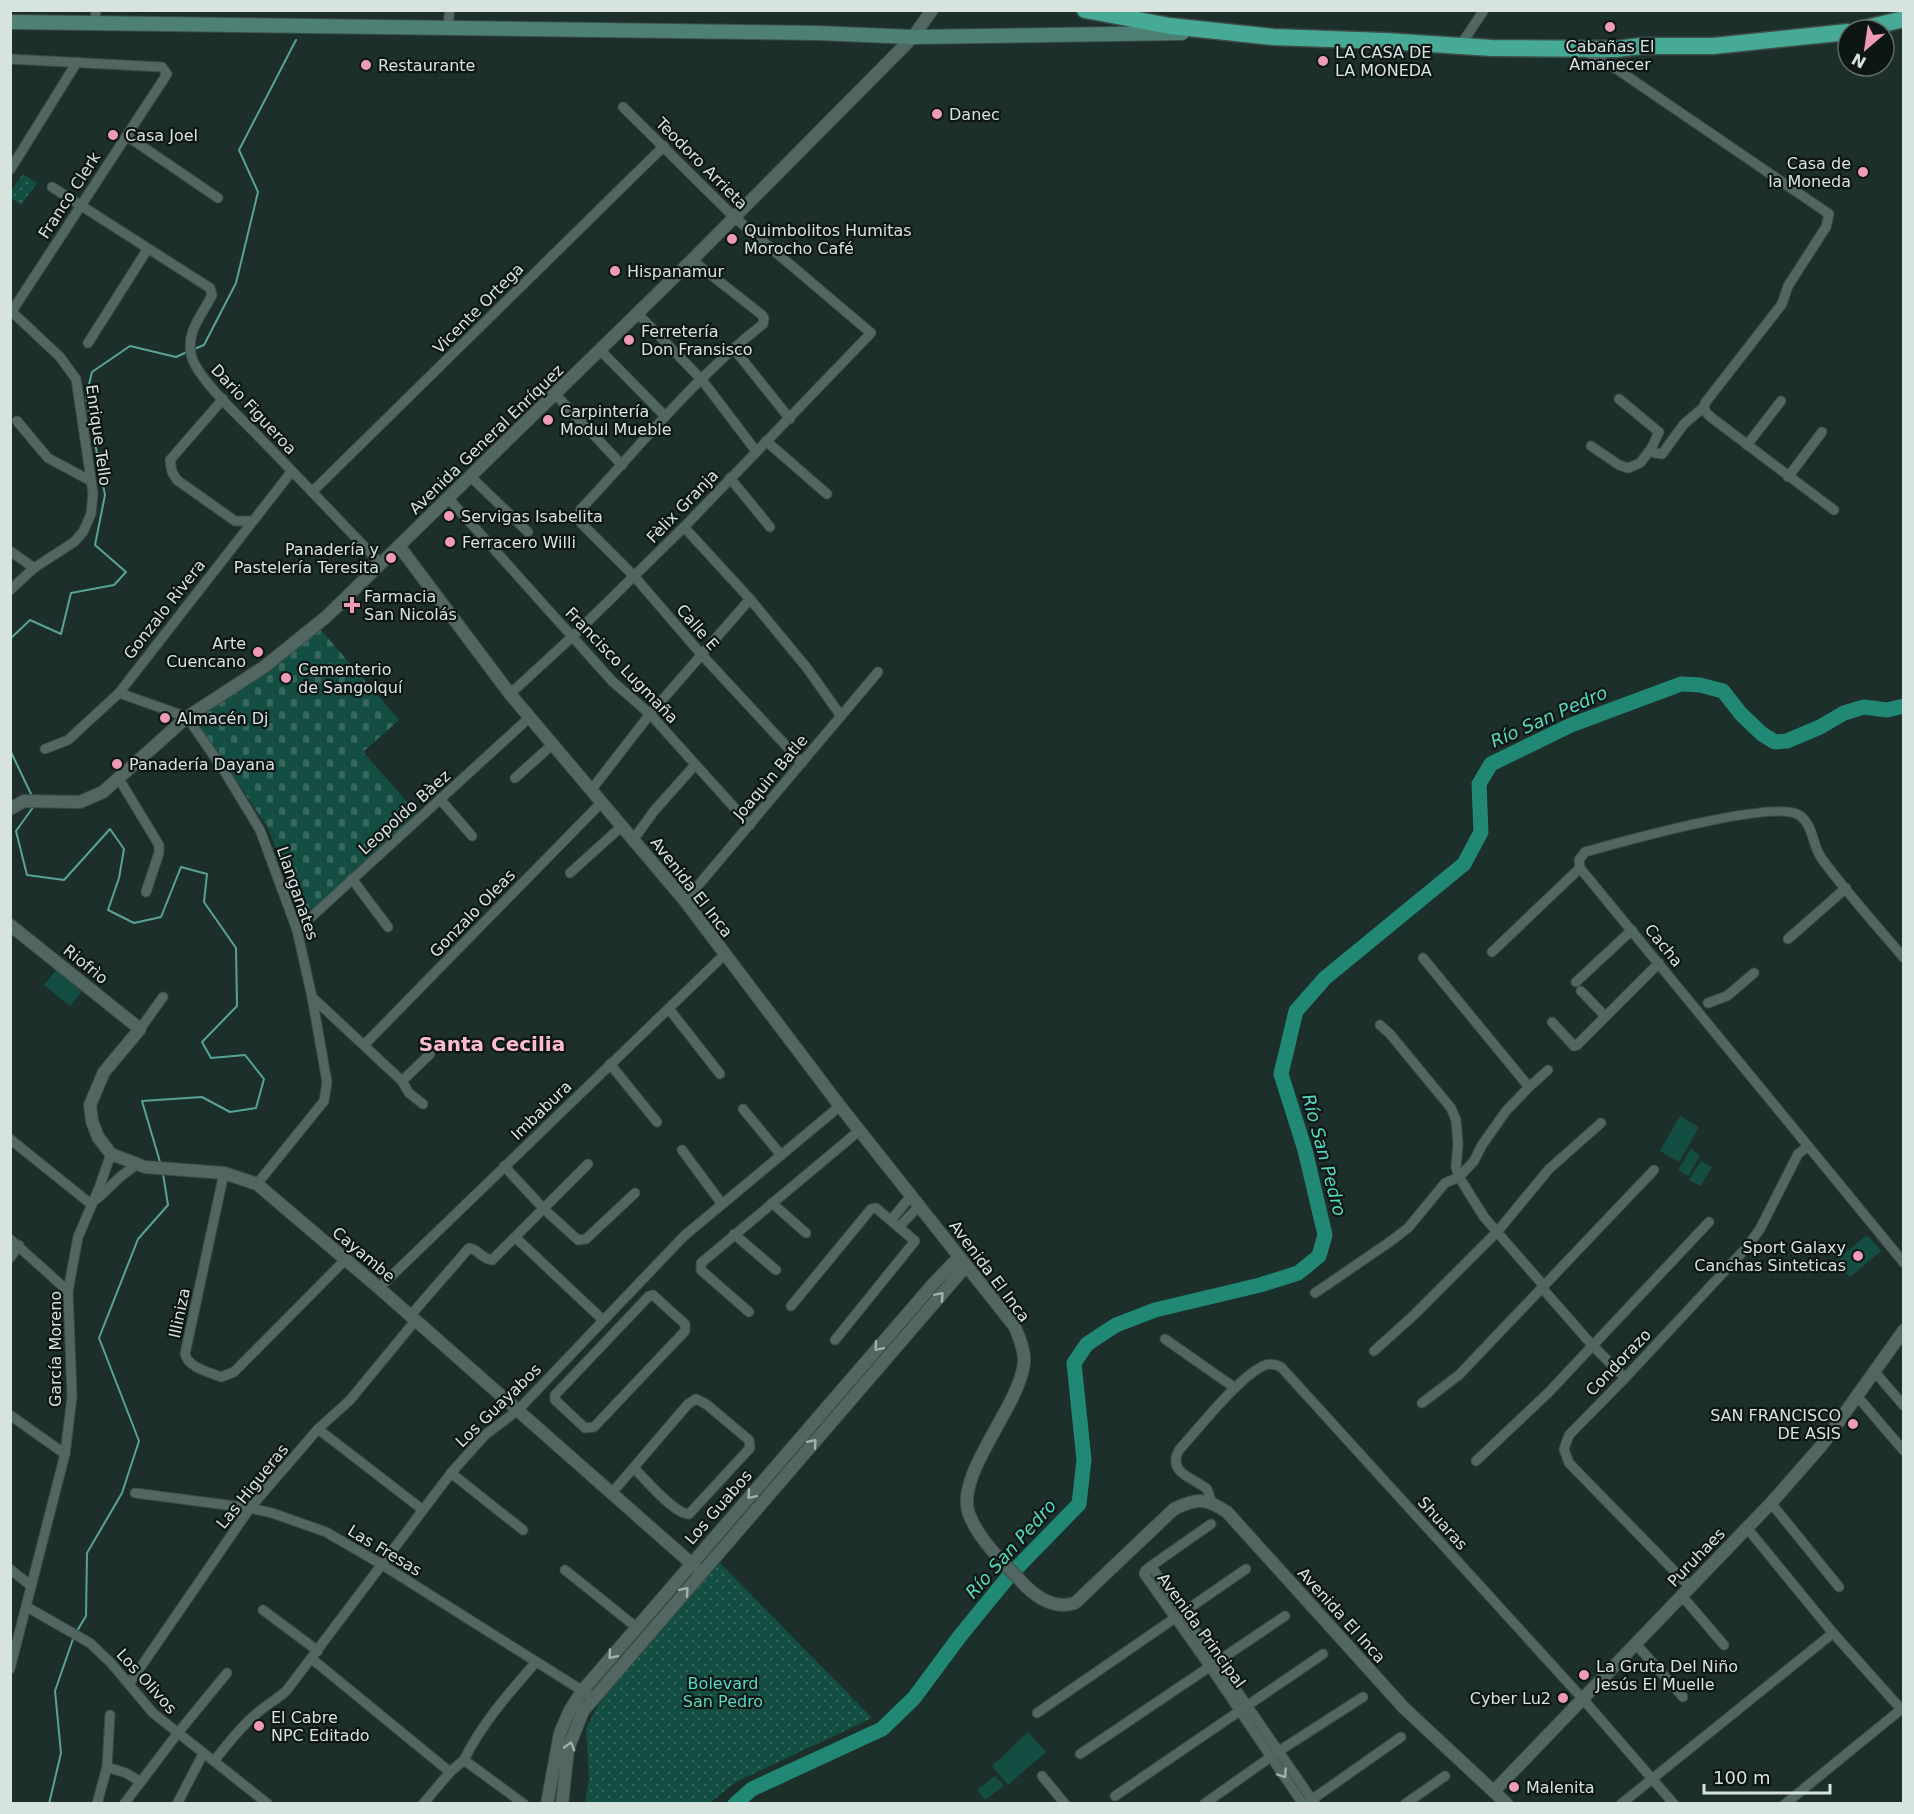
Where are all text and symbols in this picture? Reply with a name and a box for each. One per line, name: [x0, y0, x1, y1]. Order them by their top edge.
north arrow: [1836, 18, 1896, 78]
marker: Cabañas El Amanecer: [1603, 20, 1617, 34]
place label: Cabañas El Amanecer: [1566, 37, 1654, 74]
place label: LA CASA DE LA MONEDA: [1335, 43, 1432, 80]
text: N: [1849, 49, 1869, 72]
marker: LA CASA DE LA MONEDA: [1316, 54, 1330, 68]
place label: Restaurante: [378, 56, 475, 75]
marker: Restaurante: [359, 58, 373, 72]
place label: Danec: [949, 105, 1000, 124]
marker: Danec: [930, 107, 944, 121]
street label: Teodoro Arrieta: [651, 113, 751, 213]
place label: Casa Joel: [125, 126, 198, 145]
marker: Casa Joel: [106, 128, 120, 142]
street label: Franco Clerk: [34, 148, 105, 242]
place label: Casa de la Moneda: [1768, 154, 1851, 191]
marker: Casa de la Moneda: [1856, 165, 1870, 179]
place label: Quimbolitos Humitas Morocho Café: [744, 221, 912, 258]
marker: Quimbolitos Humitas Morocho Café: [725, 232, 739, 246]
street label: Vicente Ortega: [429, 259, 528, 358]
place label: Hispanamur: [627, 262, 724, 281]
marker: Hispanamur: [608, 264, 622, 278]
place label: Ferretería Don Fransisco: [641, 322, 753, 359]
marker: Ferretería Don Fransisco: [622, 333, 636, 347]
street label: Dario Figueroa: [207, 360, 300, 458]
street label: Avenida General Enríquez: [405, 361, 567, 518]
street label: Enrique Tello: [82, 383, 115, 487]
place label: Carpintería Modul Mueble: [560, 402, 672, 439]
marker: Carpintería Modul Mueble: [541, 413, 555, 427]
street label: Fèlix Granja: [643, 466, 722, 547]
place label: Servigas Isabelita: [461, 507, 603, 526]
marker: Servigas Isabelita: [442, 509, 456, 523]
place label: Ferracero Willi: [462, 533, 576, 552]
marker: Ferracero Willi: [443, 535, 457, 549]
place label: Panadería y Pastelería Teresita: [234, 540, 379, 577]
marker: Panadería y Pastelería Teresita: [384, 551, 398, 565]
street label: Gonzalo Rivera: [120, 556, 209, 663]
place label: Farmacia San Nicolás: [364, 587, 457, 624]
marker: Farmacia San Nicolás: [345, 598, 359, 612]
street label: Calle E: [672, 600, 723, 654]
street label: Francisco Lugmaña: [561, 603, 682, 727]
place label: Arte Cuencano: [166, 634, 246, 671]
marker: Arte Cuencano: [251, 645, 265, 659]
place label: Cementerio de Sangolquí: [298, 660, 403, 697]
marker: Cementerio de Sangolquí: [279, 671, 293, 685]
water label: Río San Pedro: [1487, 681, 1610, 752]
place label: Almacén Dj: [177, 709, 268, 728]
marker: Almacén Dj: [158, 711, 172, 725]
street label: Joaquìn Batle: [729, 731, 812, 825]
place label: Panadería Dayana: [129, 755, 275, 774]
marker: Panadería Dayana: [110, 757, 124, 771]
street label: Leopoldo Bàez: [355, 766, 454, 858]
street label: Avenida El Inca: [647, 833, 737, 941]
street label: Llanganates: [273, 844, 322, 942]
street label: Gonzalo Oleas: [426, 865, 519, 961]
street label: Cacha: [1641, 920, 1687, 971]
street label: Riofrìo: [60, 941, 112, 988]
district label: Santa Cecilia: [419, 1032, 565, 1056]
street label: Imbabura: [507, 1077, 576, 1144]
water label: Río San Pedro: [1298, 1091, 1351, 1218]
street label: Avenida El Inca: [945, 1217, 1034, 1326]
street label: Cayambe: [329, 1223, 399, 1286]
place label: Sport Galaxy Canchas Sinteticas: [1694, 1238, 1846, 1275]
marker: Sport Galaxy Canchas Sinteticas: [1851, 1249, 1865, 1263]
street label: Illiniza: [165, 1286, 194, 1340]
street label: García Moreno: [46, 1291, 65, 1407]
one-way arrow: [933, 1292, 944, 1303]
street label: Condorazo: [1582, 1325, 1655, 1400]
one-way arrow: [874, 1340, 885, 1351]
street label: Los Guayabos: [452, 1360, 545, 1451]
place label: SAN FRANCISCO DE ASIS: [1710, 1406, 1841, 1443]
marker: SAN FRANCISCO DE ASIS: [1846, 1417, 1860, 1431]
one-way arrow: [806, 1439, 817, 1450]
street label: Las Higueras: [212, 1440, 292, 1533]
street label: Los Guabos: [681, 1466, 756, 1548]
one-way arrow: [747, 1488, 758, 1499]
street label: Shuaras: [1414, 1493, 1471, 1554]
water label: Río San Pedro: [961, 1495, 1060, 1602]
street label: Las Fresas: [344, 1521, 425, 1580]
street label: Puruhaes: [1664, 1524, 1729, 1591]
street label: Avenida El Inca: [1294, 1564, 1390, 1667]
street label: Avenida Principal: [1154, 1569, 1250, 1691]
one-way arrow: [678, 1587, 689, 1598]
street label: Los Olivos: [112, 1645, 181, 1718]
one-way arrow: [608, 1648, 619, 1659]
place label: La Gruta Del Niño Jesús El Muelle: [1595, 1657, 1738, 1694]
marker: La Gruta Del Niño Jesús El Muelle: [1577, 1668, 1591, 1682]
park label: Bolevard San Pedro: [683, 1674, 763, 1711]
place label: Cyber Lu2: [1470, 1689, 1551, 1708]
marker: Cyber Lu2: [1556, 1691, 1570, 1705]
place label: El Cabre NPC Editado: [271, 1708, 370, 1745]
marker: El Cabre NPC Editado: [252, 1719, 266, 1733]
one-way arrow: [563, 1741, 575, 1752]
scale bar: [1704, 1757, 1830, 1795]
one-way arrow: [1276, 1767, 1287, 1778]
text: 100 m: [1713, 1767, 1771, 1788]
place label: Malenita: [1526, 1778, 1595, 1797]
marker: Malenita: [1507, 1780, 1521, 1794]

